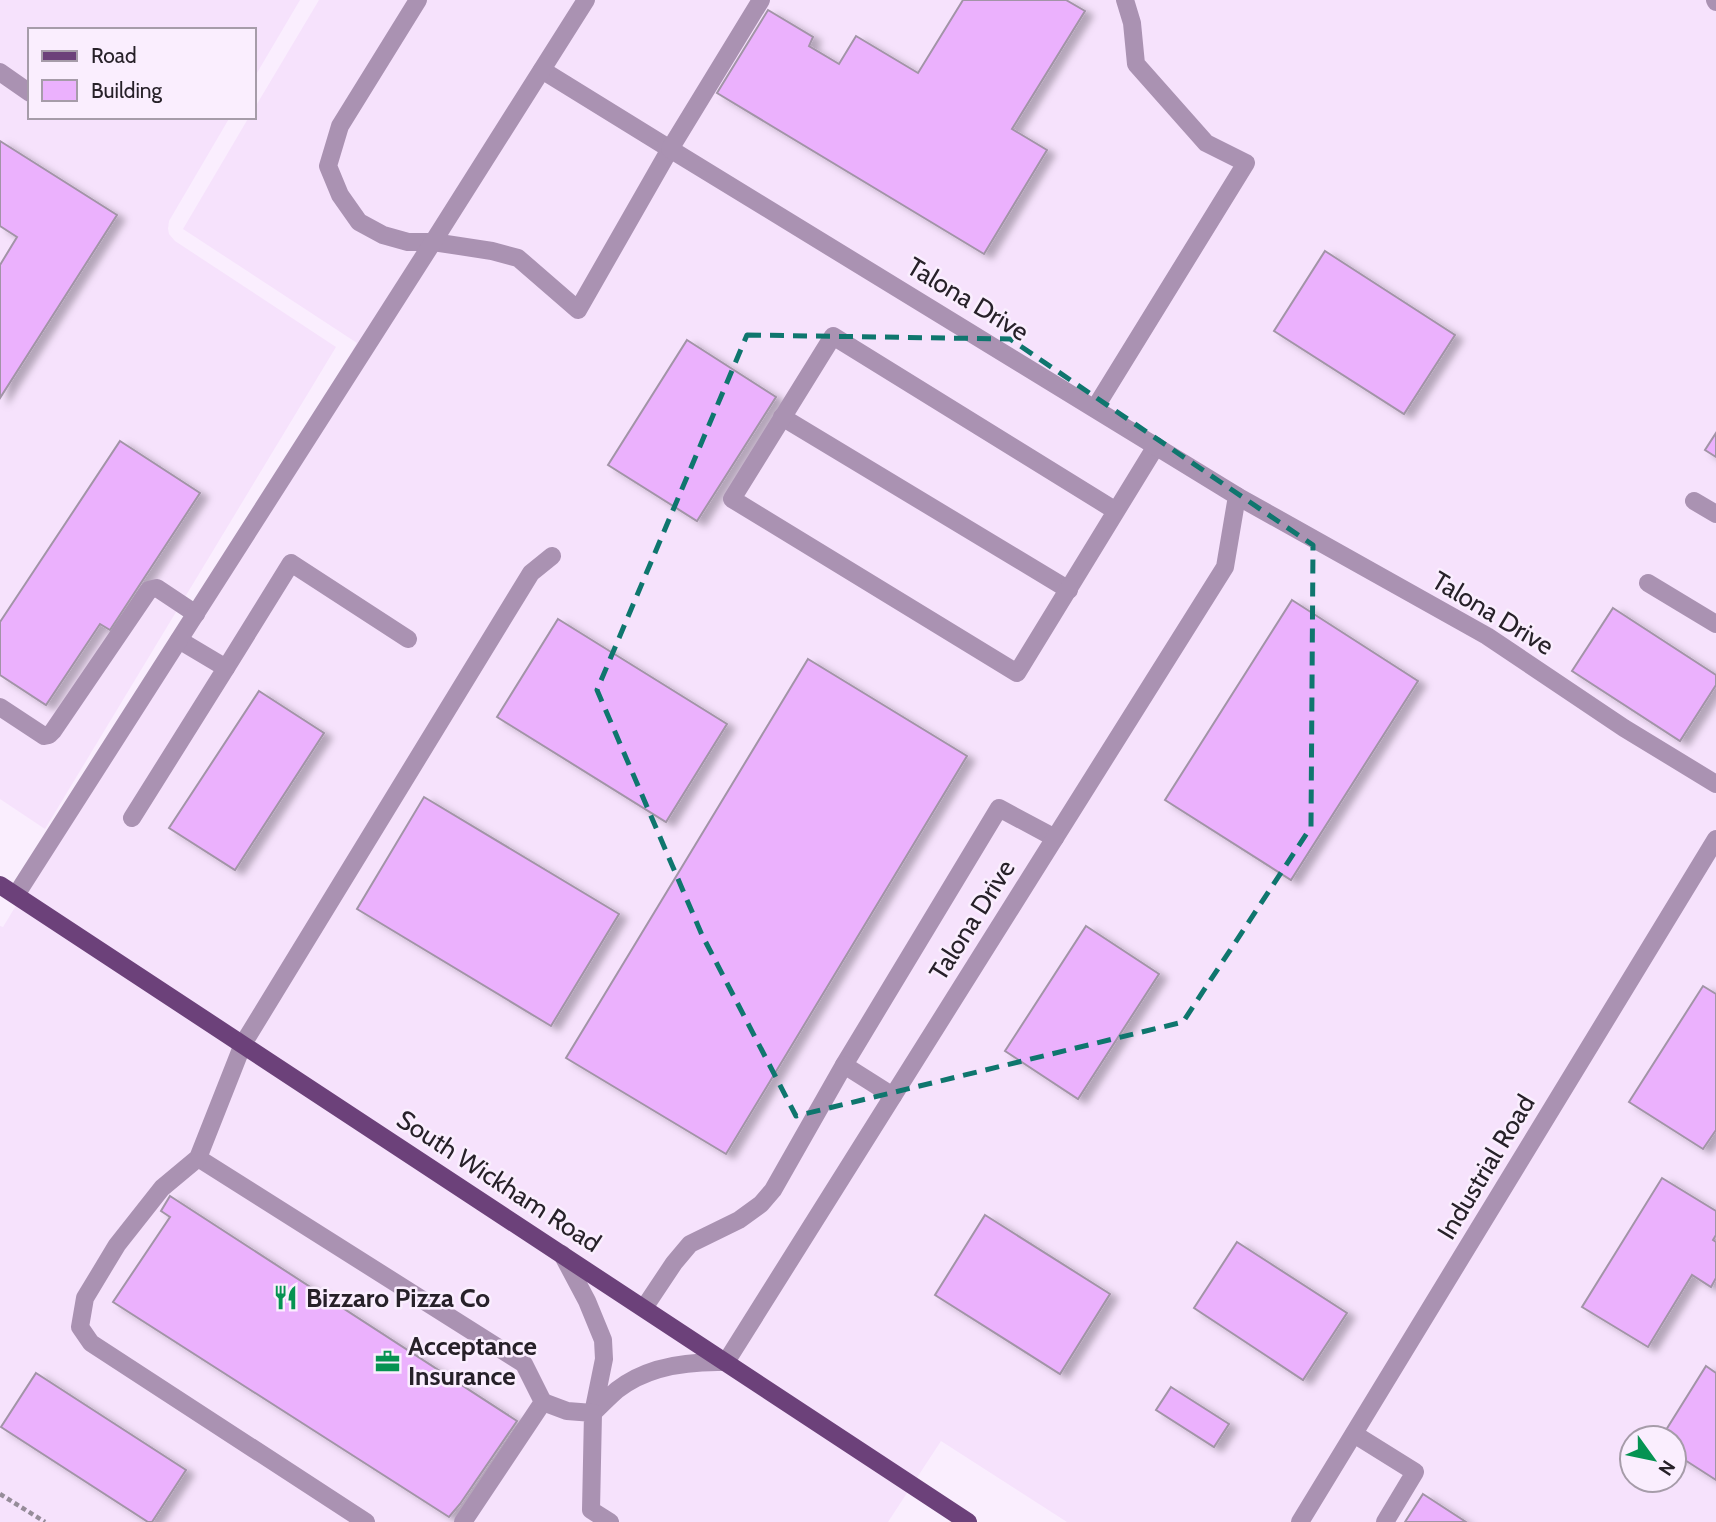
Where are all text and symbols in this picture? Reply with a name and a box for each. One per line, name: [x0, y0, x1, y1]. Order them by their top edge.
legend: [28, 28, 256, 119]
text: Road: [91, 43, 137, 68]
text: Building: [91, 78, 163, 103]
street label: Talona Drive: [901, 250, 1035, 348]
street label: Talona Drive: [1426, 564, 1560, 662]
street label: Talona Drive: [922, 854, 1022, 986]
street label: Industrial Road: [1430, 1089, 1542, 1245]
street label: South Wickham Road: [391, 1103, 607, 1259]
place label: Bizzaro Pizza Co: [306, 1282, 490, 1314]
restaurant icon: Bizzaro Pizza Co: [272, 1284, 300, 1312]
place label: Acceptance Insurance: [408, 1330, 537, 1392]
office icon: Acceptance Insurance: [374, 1347, 402, 1375]
north arrow: [1618, 1424, 1688, 1494]
text: N: [1654, 1456, 1680, 1480]

